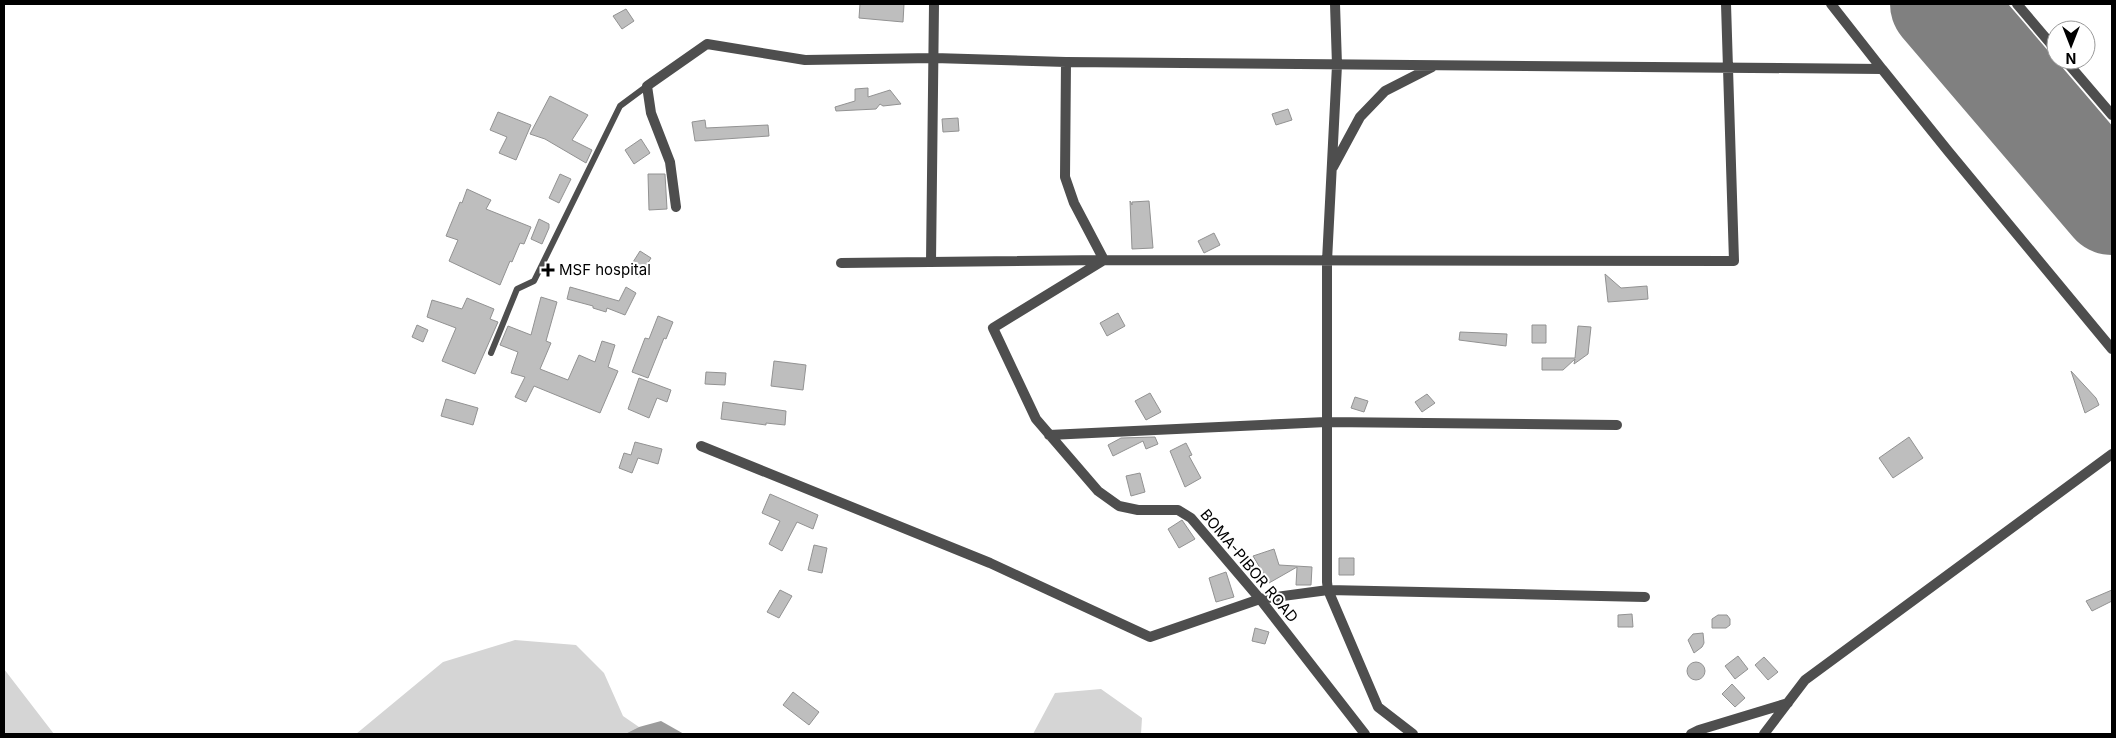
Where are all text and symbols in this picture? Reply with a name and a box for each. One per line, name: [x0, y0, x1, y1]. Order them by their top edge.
north arrow: [2046, 20, 2096, 70]
text: N: [2066, 50, 2076, 67]
place label: MSF hospital: [559, 260, 651, 279]
marker: MSF hospital: [541, 263, 555, 277]
street label: BOMA-PIBOR ROAD: [1196, 505, 1302, 626]

